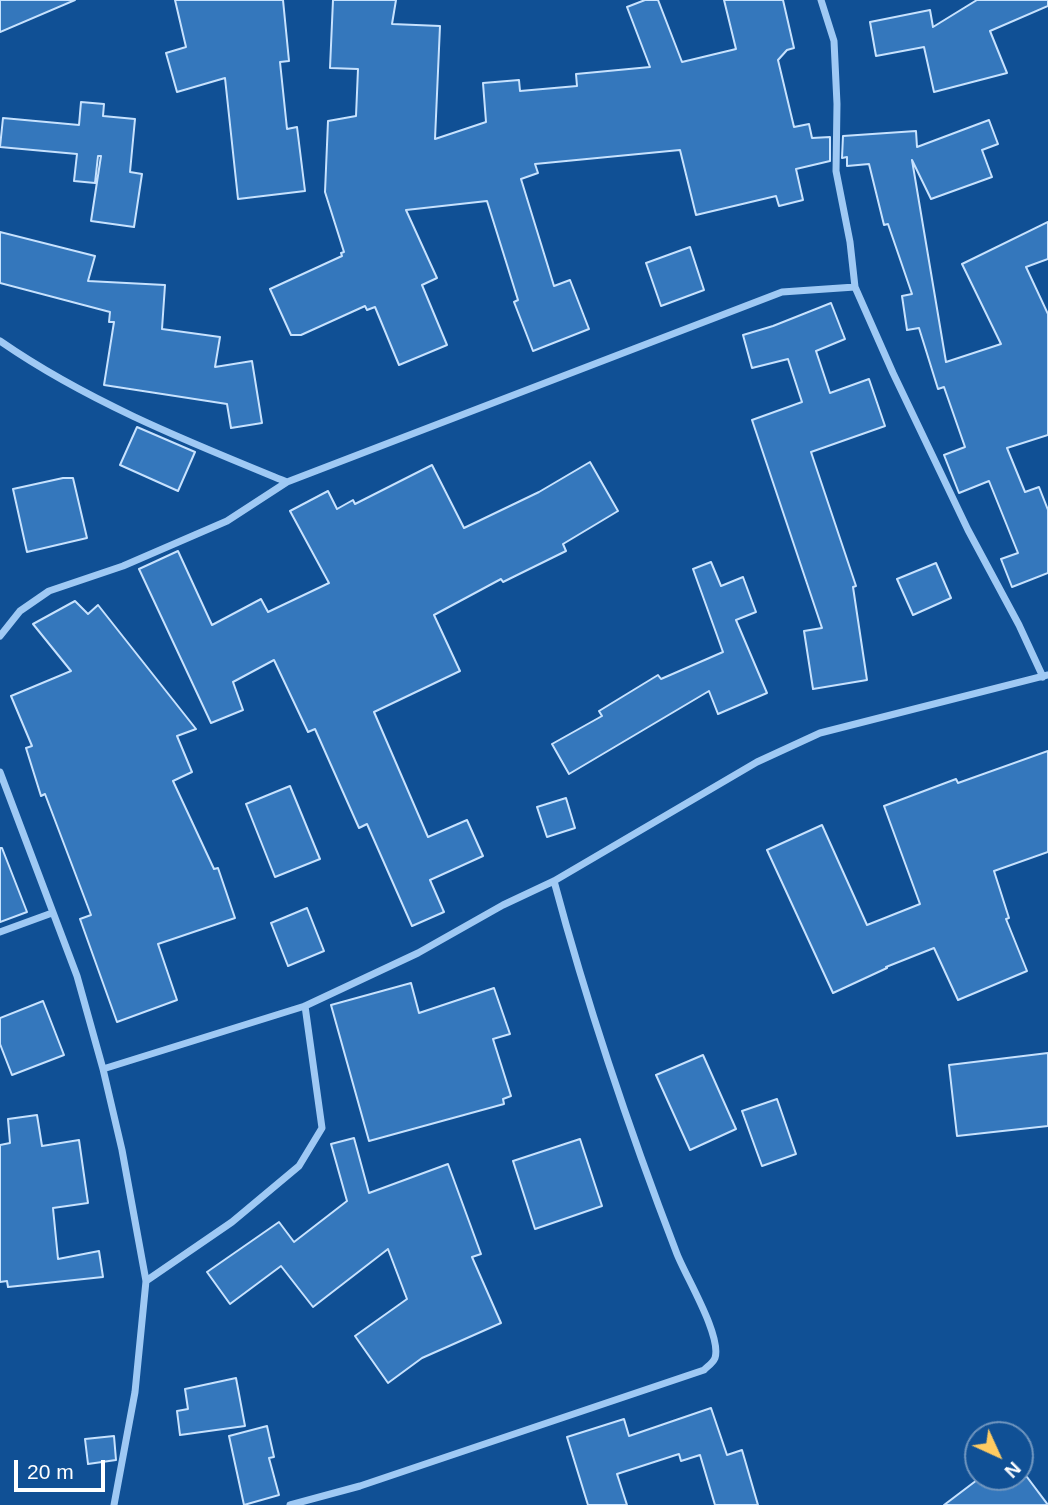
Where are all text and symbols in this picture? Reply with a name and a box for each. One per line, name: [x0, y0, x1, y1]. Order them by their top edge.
north arrow: [964, 1421, 1034, 1491]
scale bar: [18, 1446, 108, 1490]
text: N: [1001, 1458, 1025, 1482]
text: 20 m: [27, 1460, 74, 1483]

